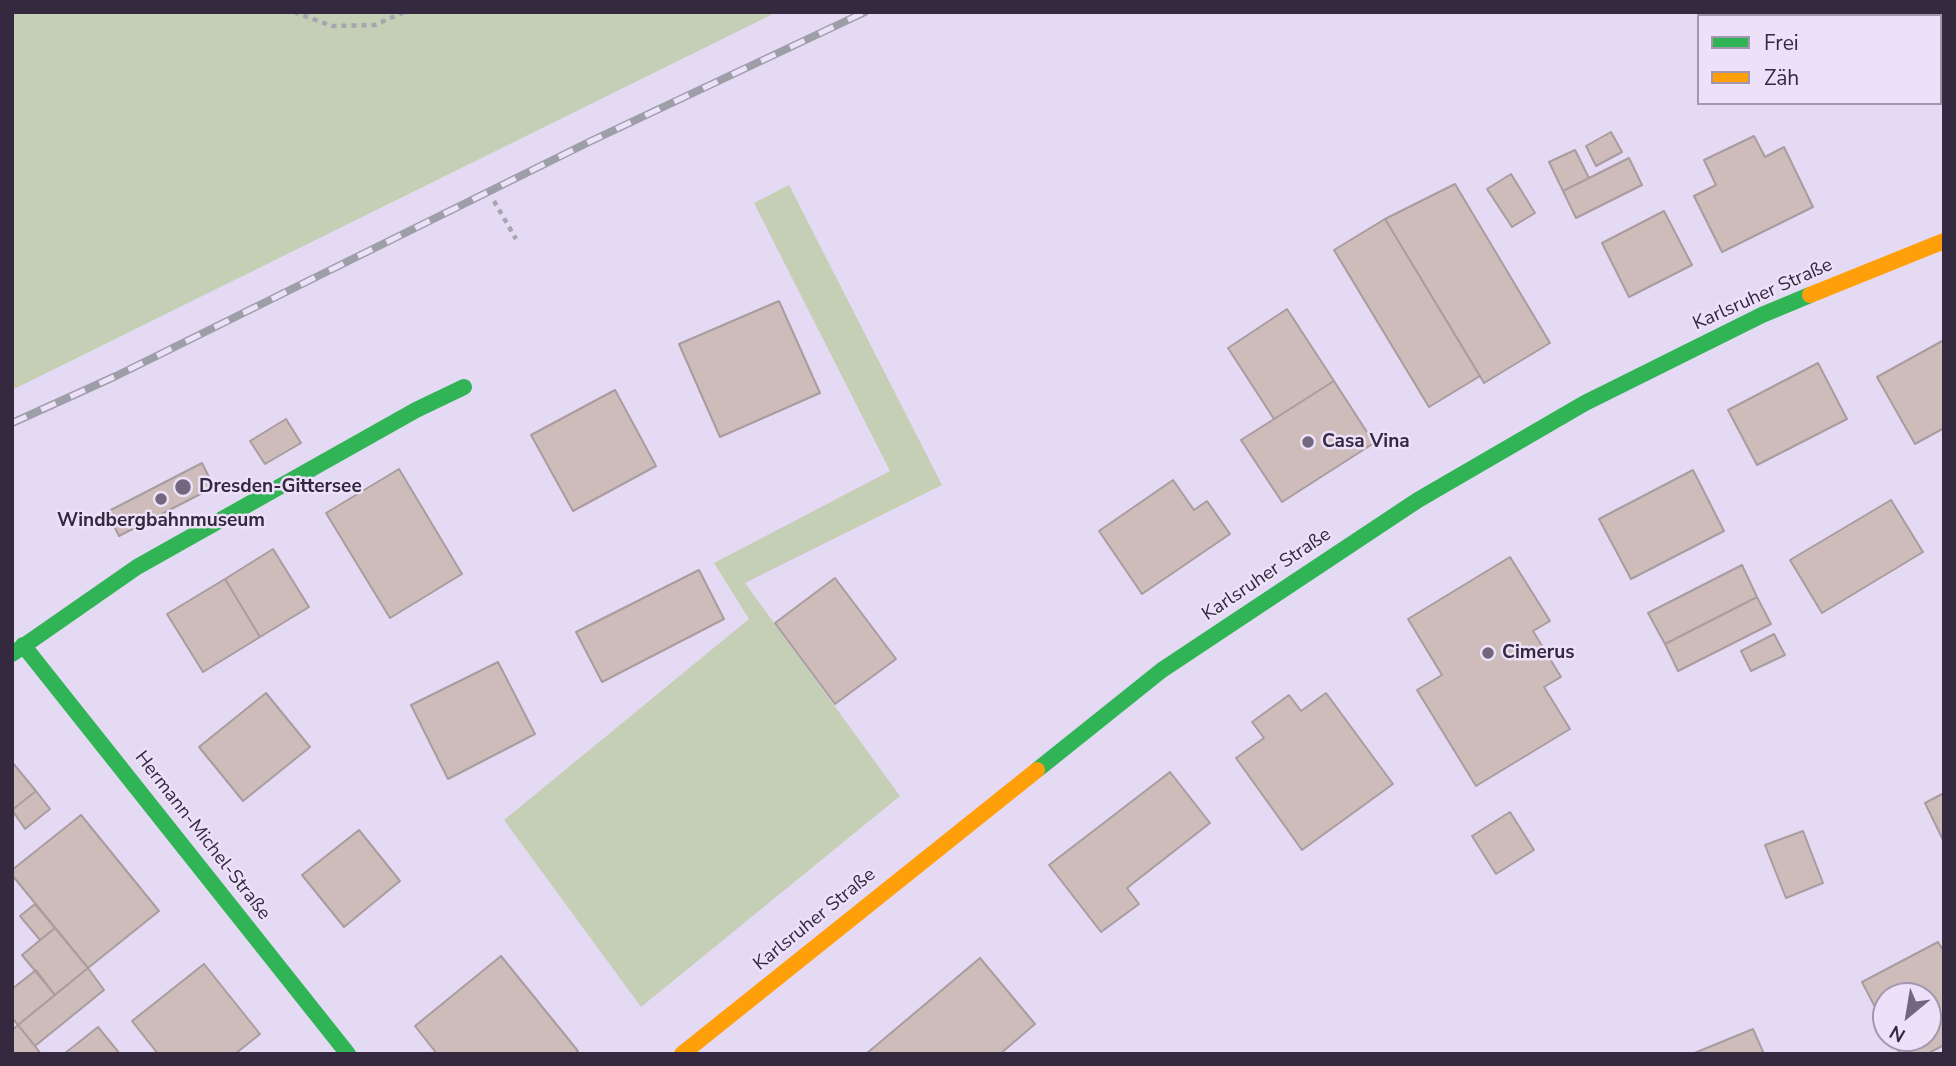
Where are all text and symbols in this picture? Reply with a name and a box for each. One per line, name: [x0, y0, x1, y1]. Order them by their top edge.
legend: [1697, 14, 1942, 105]
text: Frei: [1764, 29, 1799, 57]
text: Zäh: [1764, 64, 1799, 92]
street label: Karlsruher Straße: [1690, 254, 1836, 336]
place label: Casa Vina: [1322, 431, 1410, 453]
marker: Casa Vina: [1300, 434, 1316, 450]
place label: Dresden-Gittersee: [199, 476, 362, 498]
marker: Dresden-Gittersee: [173, 477, 193, 497]
marker: Windbergbahnmuseum: [153, 491, 169, 507]
place label: Windbergbahnmuseum: [57, 510, 265, 532]
street label: Karlsruher Straße: [1198, 524, 1336, 626]
place label: Cimerus: [1502, 642, 1574, 664]
marker: Cimerus: [1480, 645, 1496, 661]
street label: Hermann-Michel-Straße: [129, 747, 275, 925]
street label: Karlsruher Straße: [749, 864, 881, 976]
north arrow: [1872, 982, 1942, 1052]
text: N: [1885, 1019, 1910, 1048]

